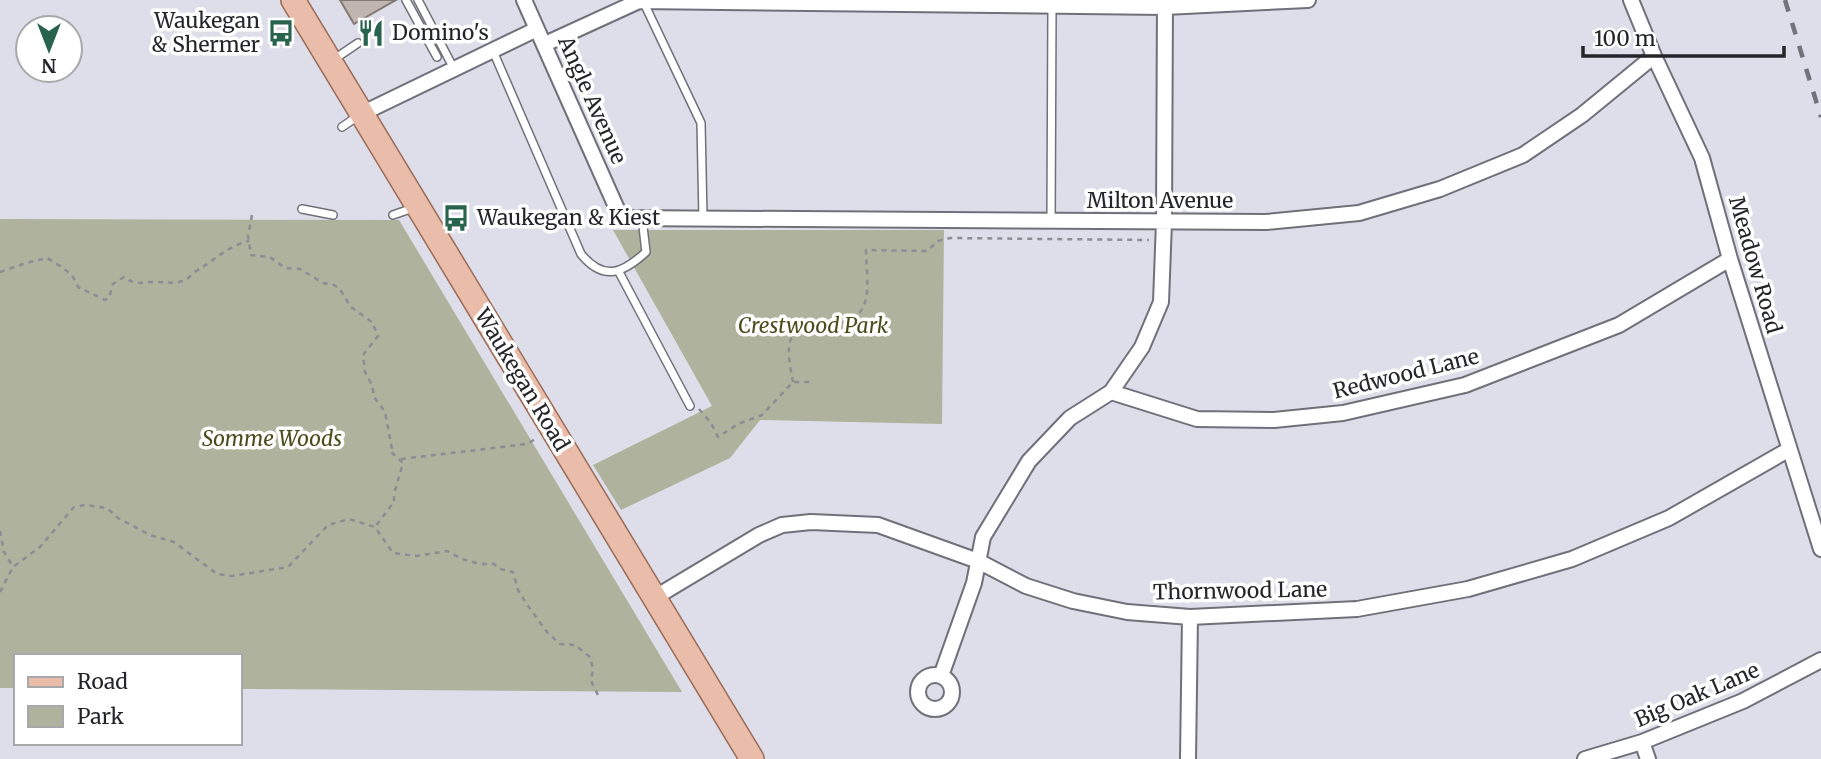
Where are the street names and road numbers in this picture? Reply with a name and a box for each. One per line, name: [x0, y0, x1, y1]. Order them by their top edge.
street label: Angle Avenue: [552, 31, 633, 168]
street label: Milton Avenue: [1087, 187, 1233, 214]
street label: Meadow Road: [1723, 193, 1788, 337]
street label: Waukegan Road: [469, 303, 576, 456]
street label: Redwood Lane: [1330, 342, 1482, 405]
street label: Thornwood Lane: [1153, 575, 1327, 606]
street label: Big Oak Lane: [1630, 656, 1763, 733]

